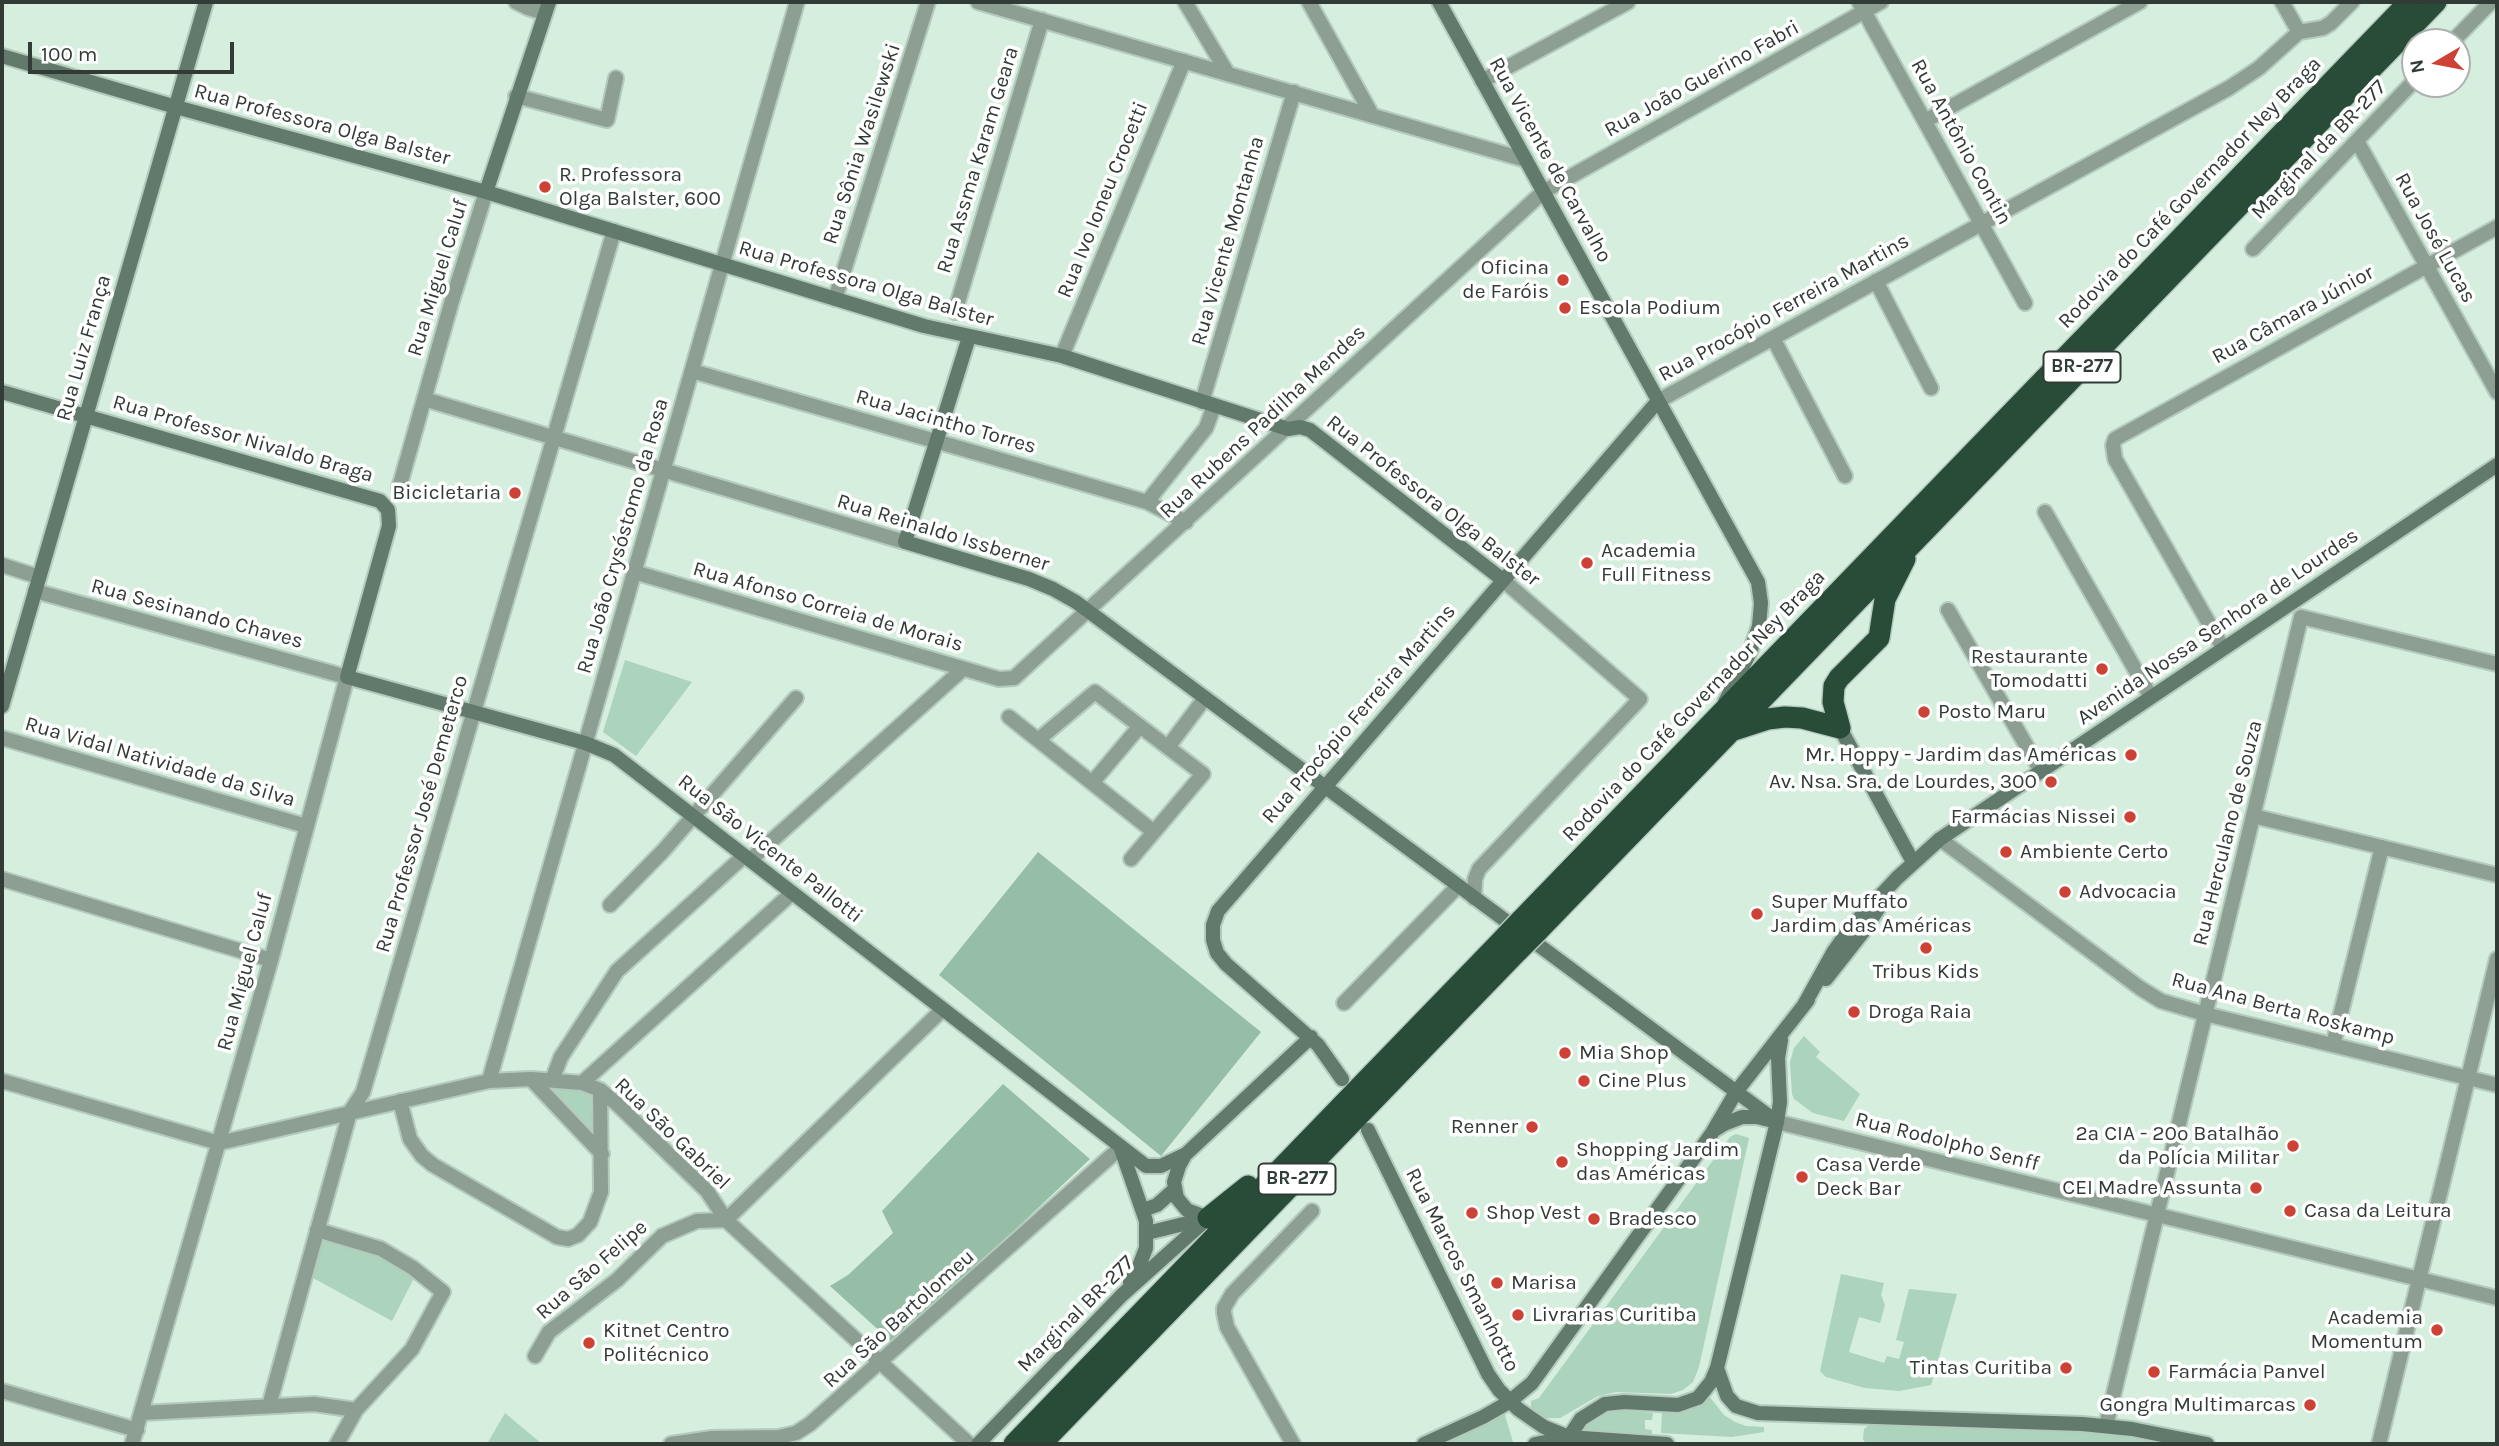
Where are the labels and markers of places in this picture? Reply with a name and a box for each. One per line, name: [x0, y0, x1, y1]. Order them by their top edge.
place label: R. Professora Olga Balster, 600: [559, 162, 721, 212]
marker: R. Professora Olga Balster, 600: [537, 179, 553, 195]
place label: Oficina de Faróis: [1462, 255, 1549, 305]
marker: Oficina de Faróis: [1555, 272, 1571, 288]
place label: Escola Podium: [1579, 295, 1721, 321]
marker: Escola Podium: [1557, 300, 1573, 316]
place label: Bicicletaria: [392, 480, 501, 506]
marker: Bicicletaria: [507, 485, 523, 501]
place label: Academia Full Fitness: [1601, 538, 1712, 588]
marker: Academia Full Fitness: [1579, 555, 1595, 571]
place label: Restaurante Tomodatti: [1971, 644, 2088, 694]
marker: Restaurante Tomodatti: [2094, 661, 2110, 677]
place label: Posto Maru: [1938, 699, 2046, 725]
marker: Posto Maru: [1916, 704, 1932, 720]
place label: Mr. Hoppy - Jardim das Américas: [1805, 742, 2117, 768]
marker: Mr. Hoppy - Jardim das Américas: [2123, 747, 2139, 763]
place label: Av. Nsa. Sra. de Lourdes, 300: [1769, 769, 2037, 795]
marker: Av. Nsa. Sra. de Lourdes, 300: [2043, 774, 2059, 790]
place label: Farmácias Nissei: [1951, 804, 2116, 830]
marker: Farmácias Nissei: [2122, 809, 2138, 825]
place label: Ambiente Certo: [2020, 839, 2168, 865]
marker: Ambiente Certo: [1998, 844, 2014, 860]
place label: Advocacia: [2079, 879, 2177, 905]
marker: Advocacia: [2057, 884, 2073, 900]
place label: Super Muffato Jardim das Américas: [1771, 889, 1972, 939]
marker: Super Muffato Jardim das Américas: [1749, 906, 1765, 922]
marker: Tribus Kids: [1918, 940, 1934, 956]
place label: Tribus Kids: [1873, 959, 1979, 985]
place label: Droga Raia: [1868, 999, 1972, 1025]
marker: Droga Raia: [1846, 1004, 1862, 1020]
place label: Mia Shop: [1579, 1040, 1669, 1066]
marker: Mia Shop: [1557, 1045, 1573, 1061]
place label: Cine Plus: [1598, 1068, 1687, 1094]
marker: Cine Plus: [1576, 1073, 1592, 1089]
place label: Renner: [1451, 1114, 1518, 1140]
marker: Renner: [1524, 1119, 1540, 1135]
place label: 2ª CIA - 20º Batalhão da Polícia Militar: [2075, 1121, 2279, 1171]
place label: Shopping Jardim das Américas: [1576, 1137, 1739, 1187]
marker: 2ª CIA - 20º Batalhão da Polícia Militar: [2285, 1138, 2301, 1154]
place label: Casa Verde Deck Bar: [1816, 1152, 1921, 1202]
marker: Shopping Jardim das Américas: [1554, 1154, 1570, 1170]
marker: Casa Verde Deck Bar: [1794, 1169, 1810, 1185]
place label: CEI Madre Assunta: [2062, 1175, 2242, 1201]
marker: CEI Madre Assunta: [2248, 1180, 2264, 1196]
place label: Casa da Leitura: [2304, 1198, 2452, 1224]
place label: Shop Vest: [1486, 1200, 1581, 1226]
marker: Casa da Leitura: [2282, 1203, 2298, 1219]
marker: Shop Vest: [1464, 1205, 1480, 1221]
place label: Bradesco: [1608, 1206, 1697, 1232]
marker: Bradesco: [1586, 1211, 1602, 1227]
place label: Marisa: [1511, 1270, 1577, 1296]
marker: Marisa: [1489, 1275, 1505, 1291]
place label: Livrarias Curitiba: [1532, 1302, 1697, 1328]
place label: Academia Momentum: [2310, 1305, 2423, 1355]
marker: Livrarias Curitiba: [1510, 1307, 1526, 1323]
place label: Kitnet Centro Politécnico: [603, 1318, 730, 1368]
marker: Academia Momentum: [2429, 1322, 2445, 1338]
marker: Kitnet Centro Politécnico: [581, 1335, 597, 1351]
place label: Tintas Curitiba: [1909, 1355, 2052, 1381]
place label: Farmácia Panvel: [2168, 1359, 2326, 1385]
marker: Tintas Curitiba: [2058, 1360, 2074, 1376]
marker: Farmácia Panvel: [2146, 1364, 2162, 1380]
place label: Gongra Multimarcas: [2100, 1392, 2296, 1418]
marker: Gongra Multimarcas: [2302, 1397, 2318, 1413]

